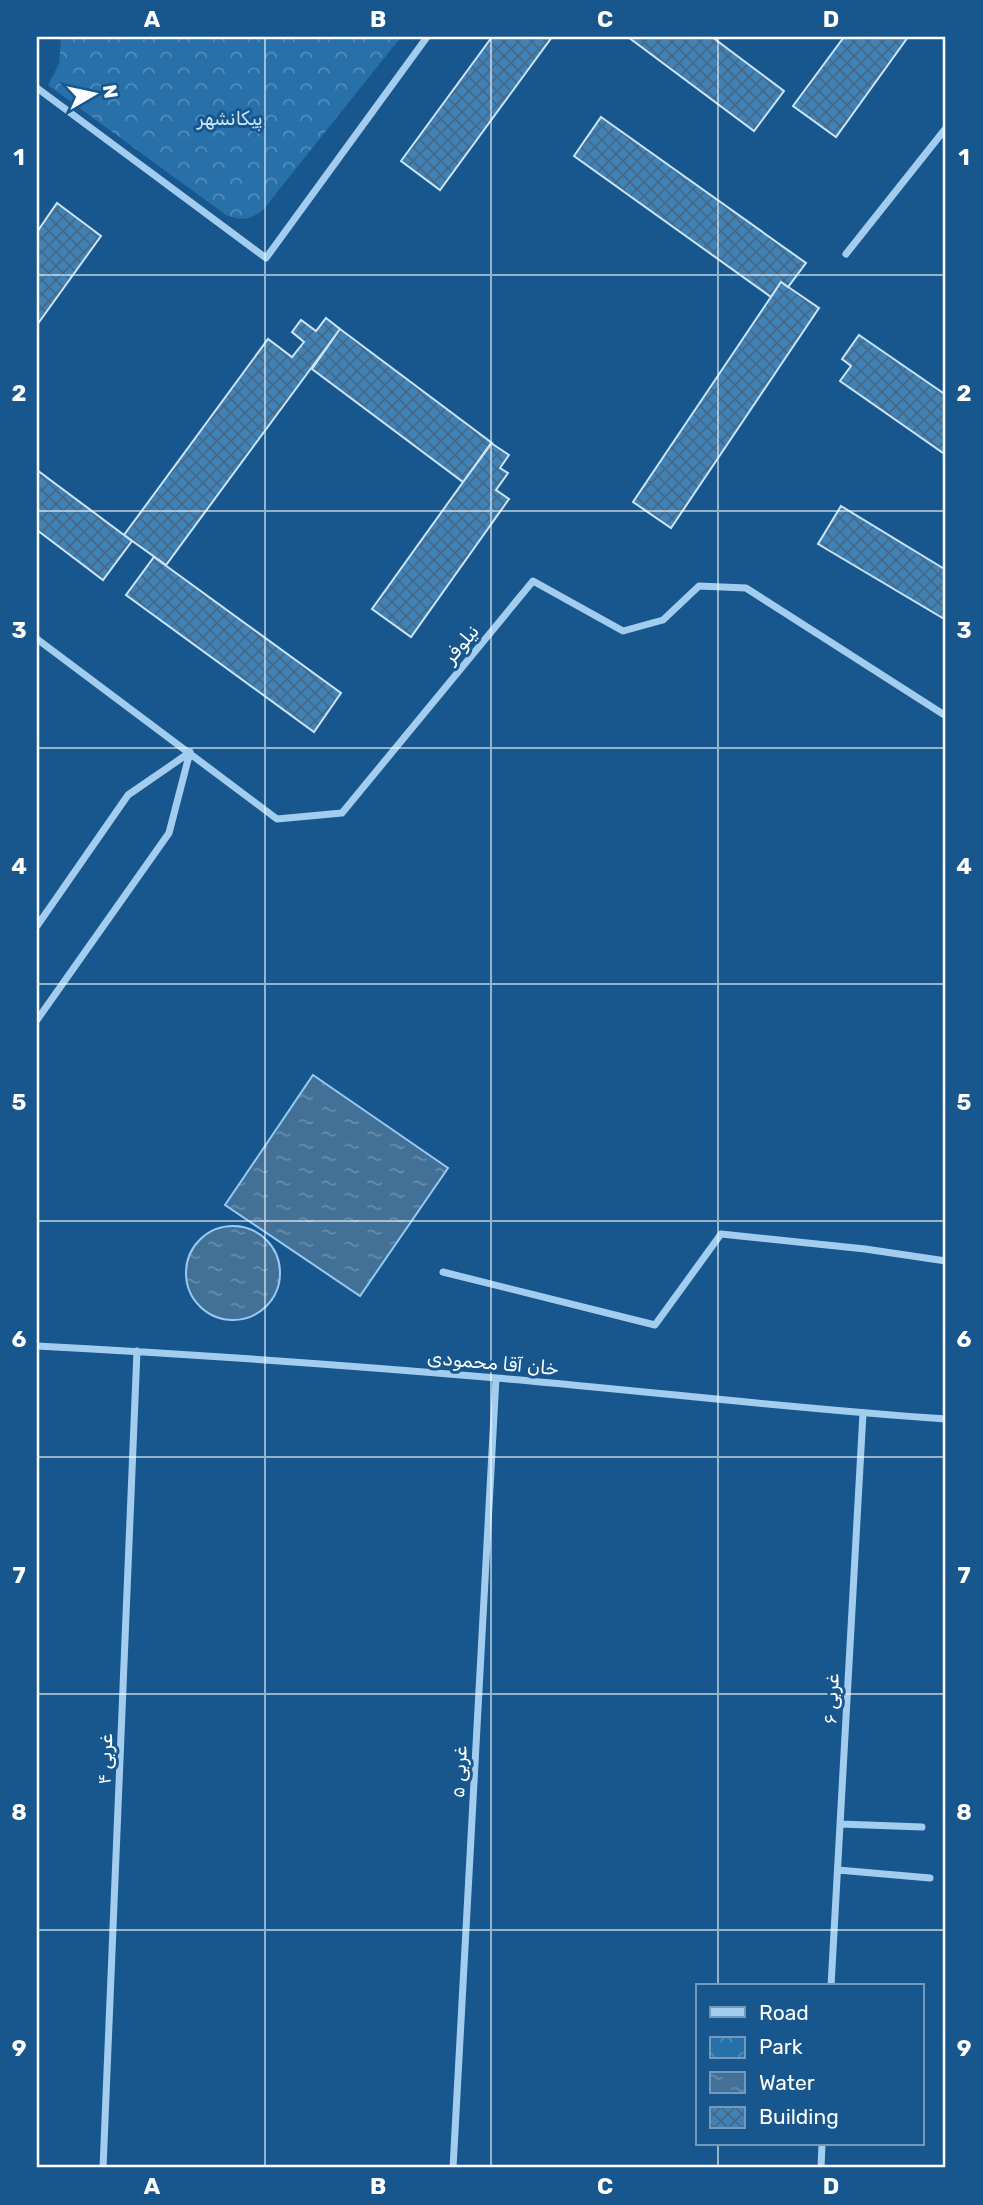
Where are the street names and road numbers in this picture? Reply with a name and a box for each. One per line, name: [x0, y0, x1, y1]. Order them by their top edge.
street label: نیلوفر: [438, 620, 484, 669]
street label: خان آقا محمودی: [426, 1346, 560, 1380]
street label: ۶ غربی: [818, 1673, 844, 1725]
street label: ۴ غربی: [93, 1733, 117, 1785]
street label: ۵ غربی: [446, 1745, 472, 1799]

